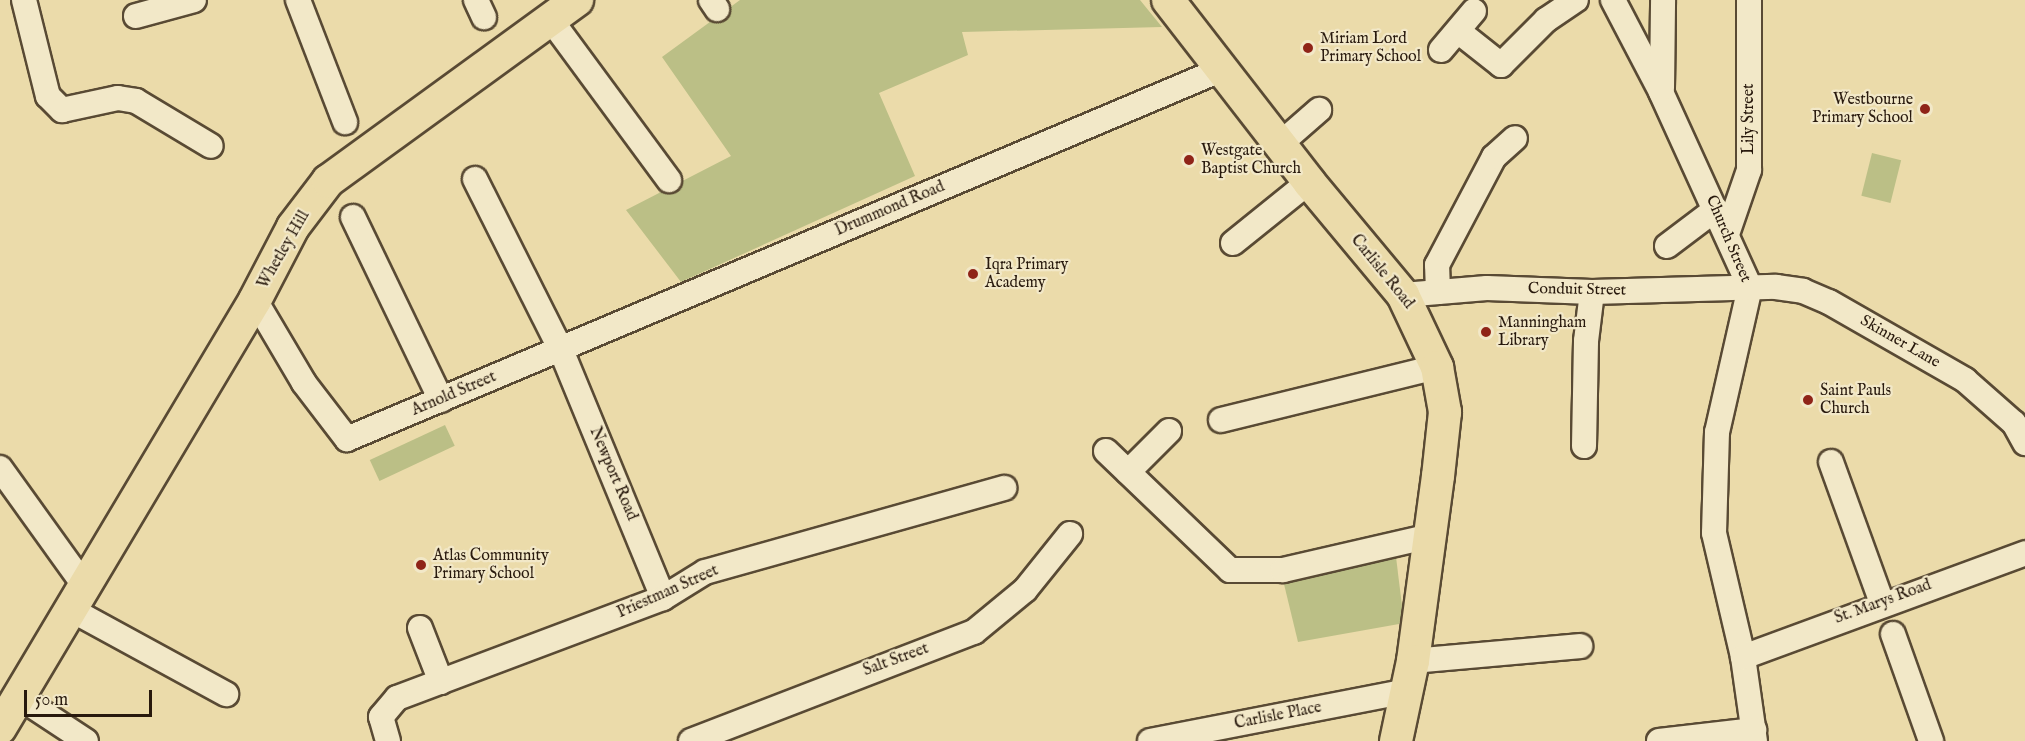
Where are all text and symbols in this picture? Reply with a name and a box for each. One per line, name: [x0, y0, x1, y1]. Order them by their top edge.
place label: Miriam Lord Primary School: [1320, 29, 1421, 67]
marker: Miriam Lord Primary School: [1301, 41, 1315, 55]
street label: Lily Street: [1739, 84, 1759, 154]
place label: Westbourne Primary School: [1812, 90, 1913, 128]
marker: Westbourne Primary School: [1918, 102, 1932, 116]
place label: Westgate Baptist Church: [1201, 141, 1301, 179]
marker: Westgate Baptist Church: [1182, 153, 1196, 167]
street label: Drummond Road: [832, 177, 948, 241]
street label: Church Street: [1701, 193, 1755, 285]
street label: Whetley Hill: [254, 208, 314, 292]
street label: Carlisle Road: [1346, 231, 1418, 313]
place label: Iqra Primary Academy: [985, 255, 1068, 293]
marker: Iqra Primary Academy: [966, 267, 980, 281]
street label: Conduit Street: [1528, 280, 1626, 300]
street label: Skinner Lane: [1857, 311, 1943, 373]
place label: Manningham Library: [1498, 313, 1586, 351]
marker: Manningham Library: [1479, 325, 1493, 339]
street label: Arnold Street: [409, 368, 499, 420]
place label: Saint Pauls Church: [1820, 381, 1891, 419]
marker: Saint Pauls Church: [1801, 393, 1815, 407]
street label: Newport Road: [585, 424, 641, 524]
place label: Atlas Community Primary School: [433, 546, 549, 584]
marker: Atlas Community Primary School: [414, 558, 428, 572]
street label: Priestman Street: [614, 561, 722, 623]
street label: St. Marys Road: [1832, 576, 1934, 628]
street label: Salt Street: [861, 639, 931, 681]
scale bar: [27, 678, 154, 716]
text: 50 m: [35, 689, 68, 712]
street label: Carlisle Place: [1233, 698, 1323, 734]

